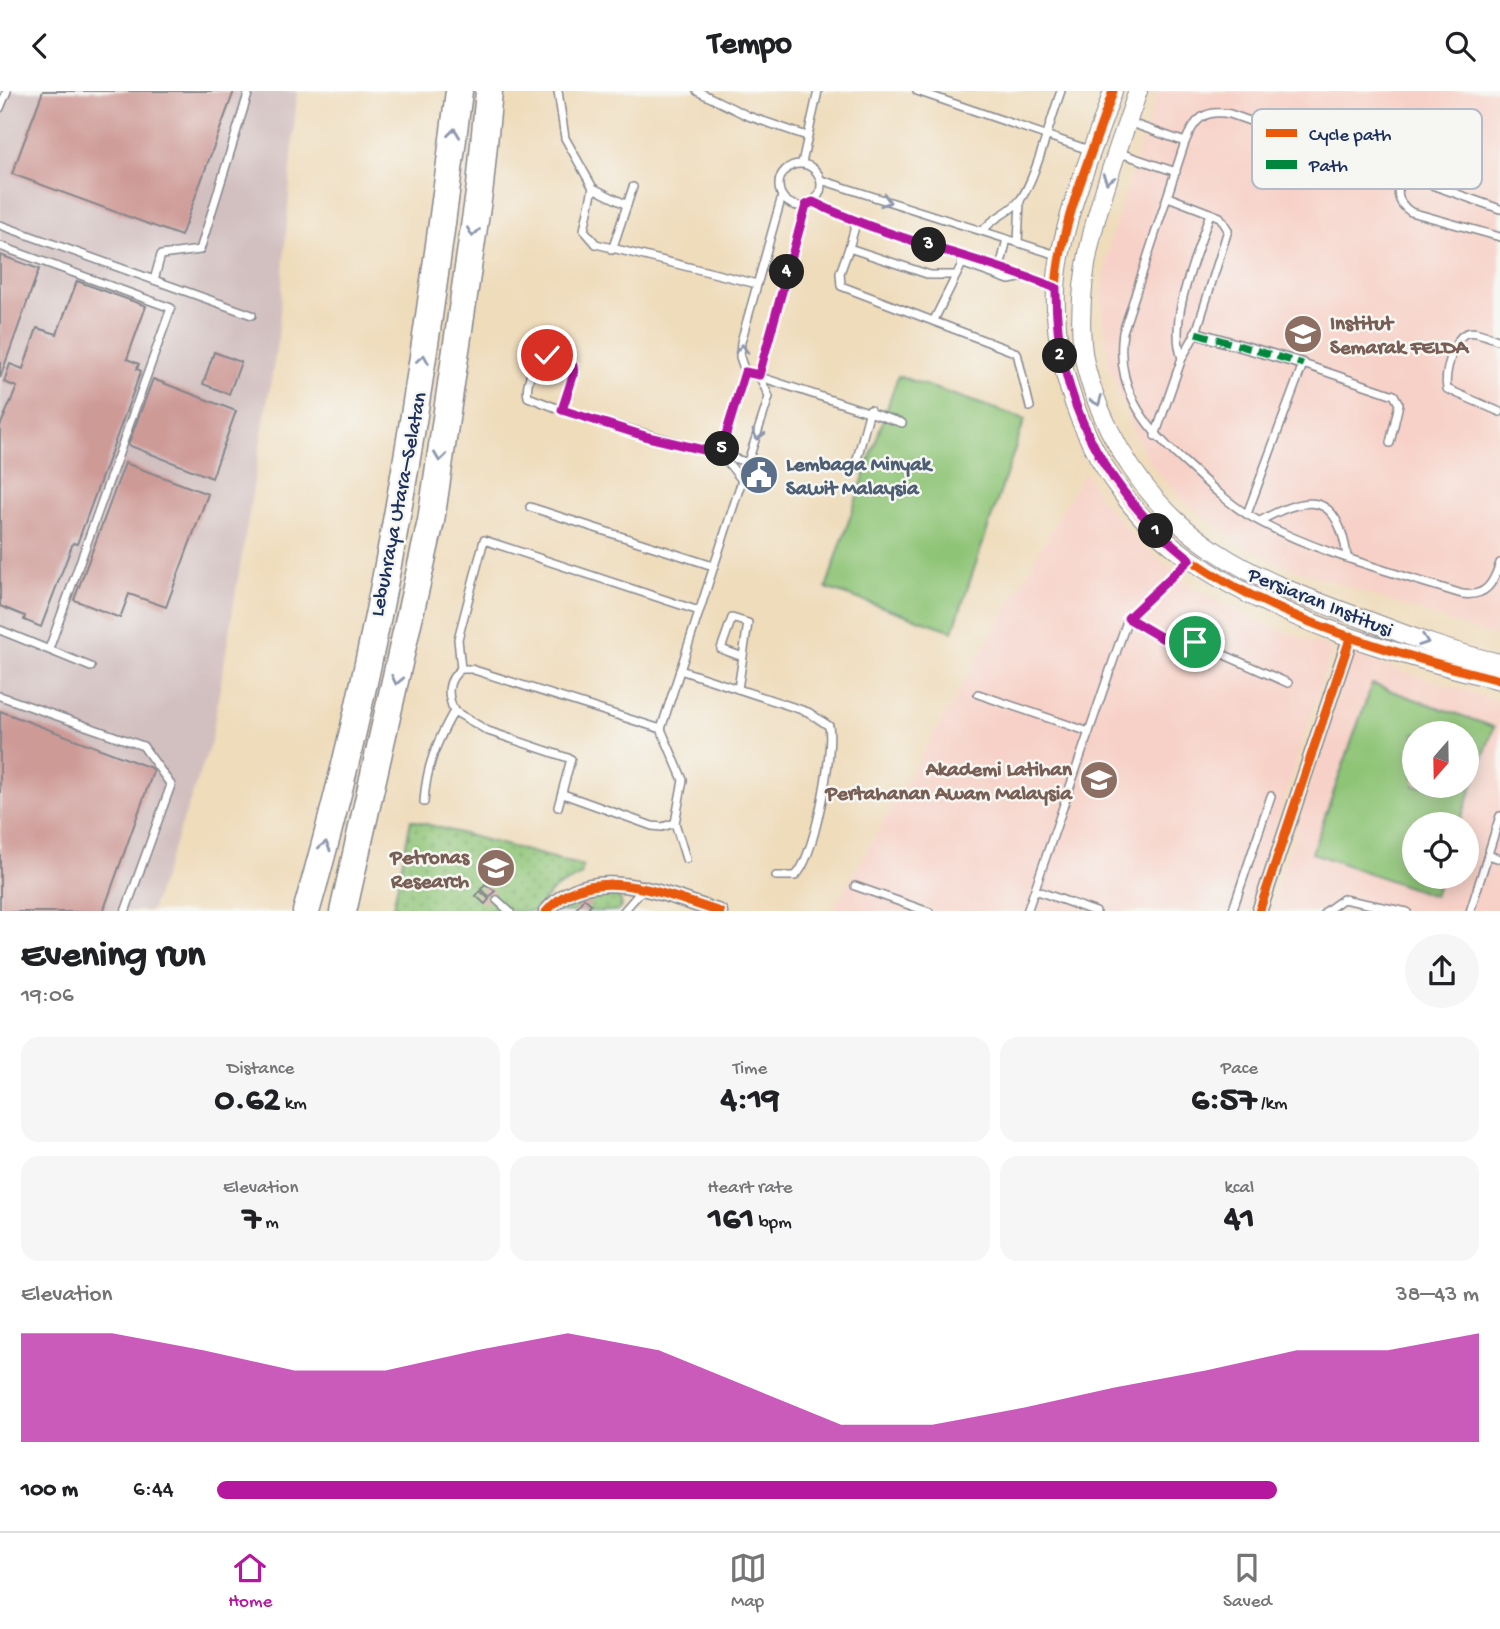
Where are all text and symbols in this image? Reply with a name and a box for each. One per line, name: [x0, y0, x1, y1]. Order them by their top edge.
icon: back: [21, 27, 59, 65]
text: Tempo: [708, 27, 792, 65]
icon: search: [1441, 27, 1479, 65]
legend: [1252, 109, 1482, 189]
text: Cycle path: [1309, 125, 1391, 148]
one-way arrow: [446, 128, 461, 139]
text: Path: [1308, 156, 1348, 179]
one-way arrow: [1102, 173, 1117, 185]
one-way arrow: [880, 192, 892, 207]
one-way arrow: [466, 226, 481, 238]
pin: 3: [912, 227, 946, 263]
text: 3: [924, 233, 933, 256]
pin: 4: [770, 255, 804, 289]
text: 4: [782, 260, 791, 283]
school or university icon: Institut Semarak FELDA: [1282, 313, 1324, 355]
place label: Institut Semarak FELDA: [1330, 313, 1470, 362]
pin: [517, 325, 577, 385]
icon: check: [528, 336, 566, 374]
pin: 2: [1042, 338, 1078, 373]
one-way arrow: [734, 343, 749, 354]
text: 2: [1055, 344, 1064, 367]
one-way arrow: [416, 353, 431, 365]
street label: Lebuhraya Utara–Selatan: [366, 390, 434, 619]
one-way arrow: [1089, 394, 1103, 406]
one-way arrow: [751, 429, 766, 441]
pin: 5: [704, 431, 740, 467]
text: 5: [717, 437, 727, 460]
one-way arrow: [433, 451, 448, 463]
public building icon: Lembaga Minyak Sawit Malaysia: [738, 454, 780, 496]
place label: Lembaga Minyak Sawit Malaysia: [786, 454, 934, 503]
pin: 1: [1138, 513, 1174, 549]
text: 1: [1152, 519, 1159, 542]
street label: Persiaran Institusi: [1242, 563, 1396, 645]
pin: [1165, 612, 1225, 672]
icon: arrive: [1176, 623, 1214, 661]
one-way arrow: [1418, 633, 1430, 647]
one-way arrow: [390, 674, 405, 686]
north arrow: [1402, 721, 1479, 798]
map controls: [1402, 721, 1479, 889]
place label: Akademi Latihan Pertahanan Awam Malaysia: [824, 759, 1073, 808]
school or university icon: Akademi Latihan Pertahanan Awam Malaysia: [1078, 759, 1120, 801]
button: locate: [1402, 812, 1479, 889]
one-way arrow: [317, 840, 331, 852]
place label: Petronas Research: [389, 847, 470, 896]
school or university icon: Petronas Research: [475, 847, 517, 889]
button: share: [1405, 934, 1479, 1008]
text: Evening run: [21, 935, 205, 979]
text: 19:06: [21, 983, 74, 1010]
text: Distance: [227, 1058, 294, 1081]
text: Time: [733, 1058, 767, 1081]
text: Pace: [1221, 1058, 1258, 1081]
text: 0.62: [215, 1081, 280, 1122]
text: 4:19: [720, 1081, 780, 1122]
text: 6:57: [1191, 1081, 1256, 1122]
text: km: [280, 1093, 307, 1116]
text: /km: [1256, 1093, 1288, 1116]
text: Elevation: [223, 1177, 298, 1200]
text: Heart rate: [707, 1177, 793, 1200]
text: kcal: [1224, 1177, 1254, 1200]
text: 7: [243, 1200, 261, 1241]
text: 161: [708, 1200, 754, 1241]
text: 41: [1224, 1200, 1255, 1241]
text: m: [261, 1212, 279, 1235]
text: bpm: [754, 1212, 792, 1235]
text: Elevation: [21, 1282, 112, 1309]
text: 38–43 m: [1396, 1282, 1479, 1309]
text: 100 m: [21, 1477, 78, 1504]
text: 6:44: [133, 1477, 174, 1504]
tab: Home: [228, 1549, 272, 1614]
tab: Map: [729, 1549, 767, 1614]
tab: Saved: [1223, 1549, 1272, 1614]

